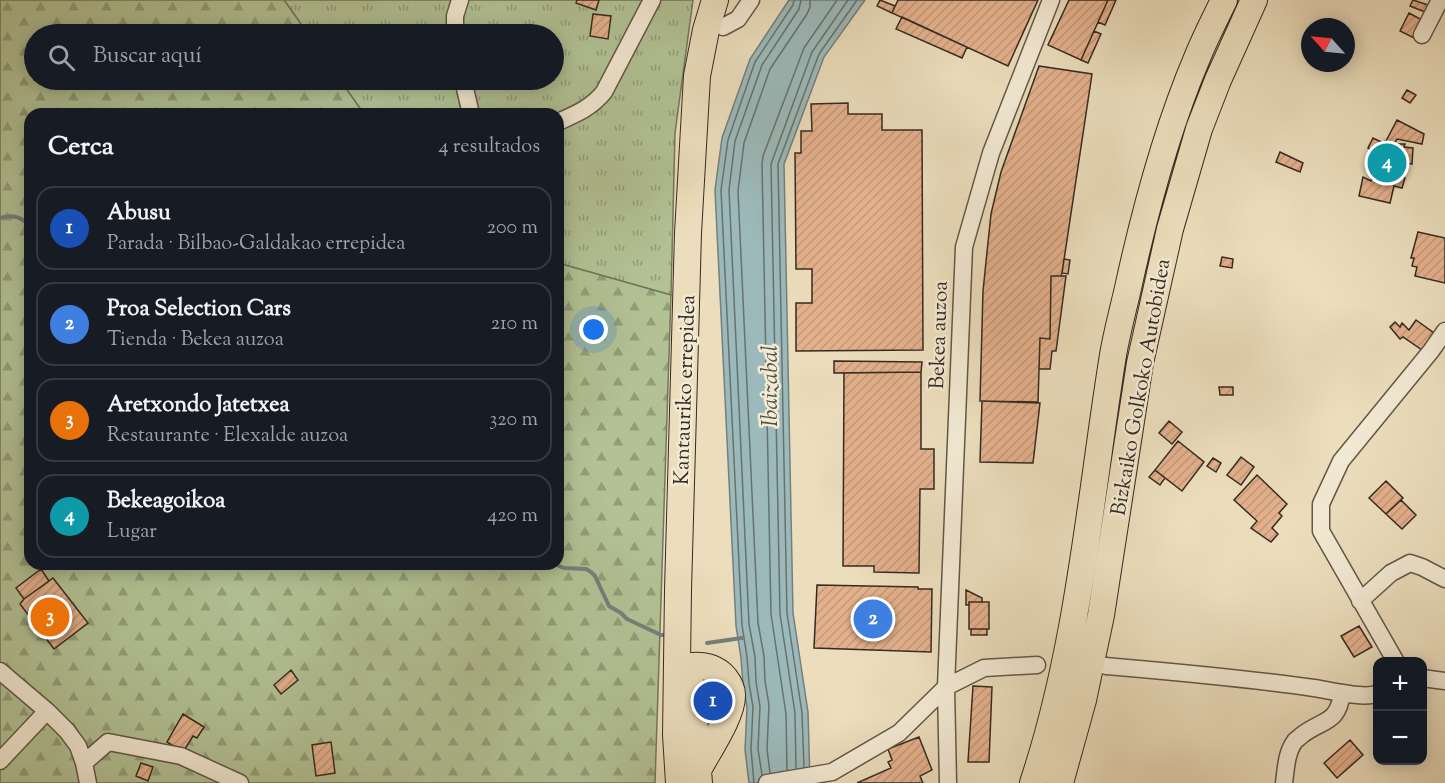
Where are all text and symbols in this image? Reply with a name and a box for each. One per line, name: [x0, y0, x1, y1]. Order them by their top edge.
north arrow: [1301, 18, 1355, 72]
search box: [24, 24, 564, 90]
icon: search: [45, 41, 78, 74]
text: Buscar aquí: [93, 41, 202, 73]
text: Cerca: [48, 129, 114, 166]
text: 4 resultados: [438, 133, 540, 162]
pin: 4: [1368, 140, 1406, 186]
text: Abusu: [107, 198, 171, 230]
text: 1: [66, 214, 73, 243]
text: 200 m: [487, 214, 538, 243]
text: Parada · Bilbao-Galdakao errepidea: [107, 230, 405, 259]
street label: Bizkaiko Golkoko Autobidea: [1105, 256, 1179, 518]
street label: Bekea auzoa: [923, 280, 957, 390]
text: Proa Selection Cars: [107, 294, 291, 326]
street label: Kantauriko errepidea: [668, 294, 704, 486]
text: 2: [65, 310, 74, 339]
text: 210 m: [491, 310, 538, 339]
your location: [579, 315, 608, 344]
text: Tienda · Bekea auzoa: [107, 326, 284, 355]
water label: Ibaizabal: [756, 345, 788, 427]
text: Aretxondo Jatetxea: [107, 390, 290, 422]
text: 3: [65, 406, 74, 435]
text: 320 m: [489, 406, 538, 435]
text: Restaurante · Elexalde auzoa: [107, 422, 348, 451]
text: Bekeagoikoa: [107, 486, 225, 518]
text: 4: [64, 502, 75, 531]
text: 420 m: [487, 502, 538, 531]
text: Lugar: [107, 518, 157, 547]
pin: 3: [31, 594, 70, 640]
pin: 2: [854, 596, 892, 642]
map controls: [1373, 657, 1427, 765]
button: +: [1373, 657, 1427, 711]
pin: 1: [694, 678, 732, 724]
button: −: [1373, 711, 1427, 765]

